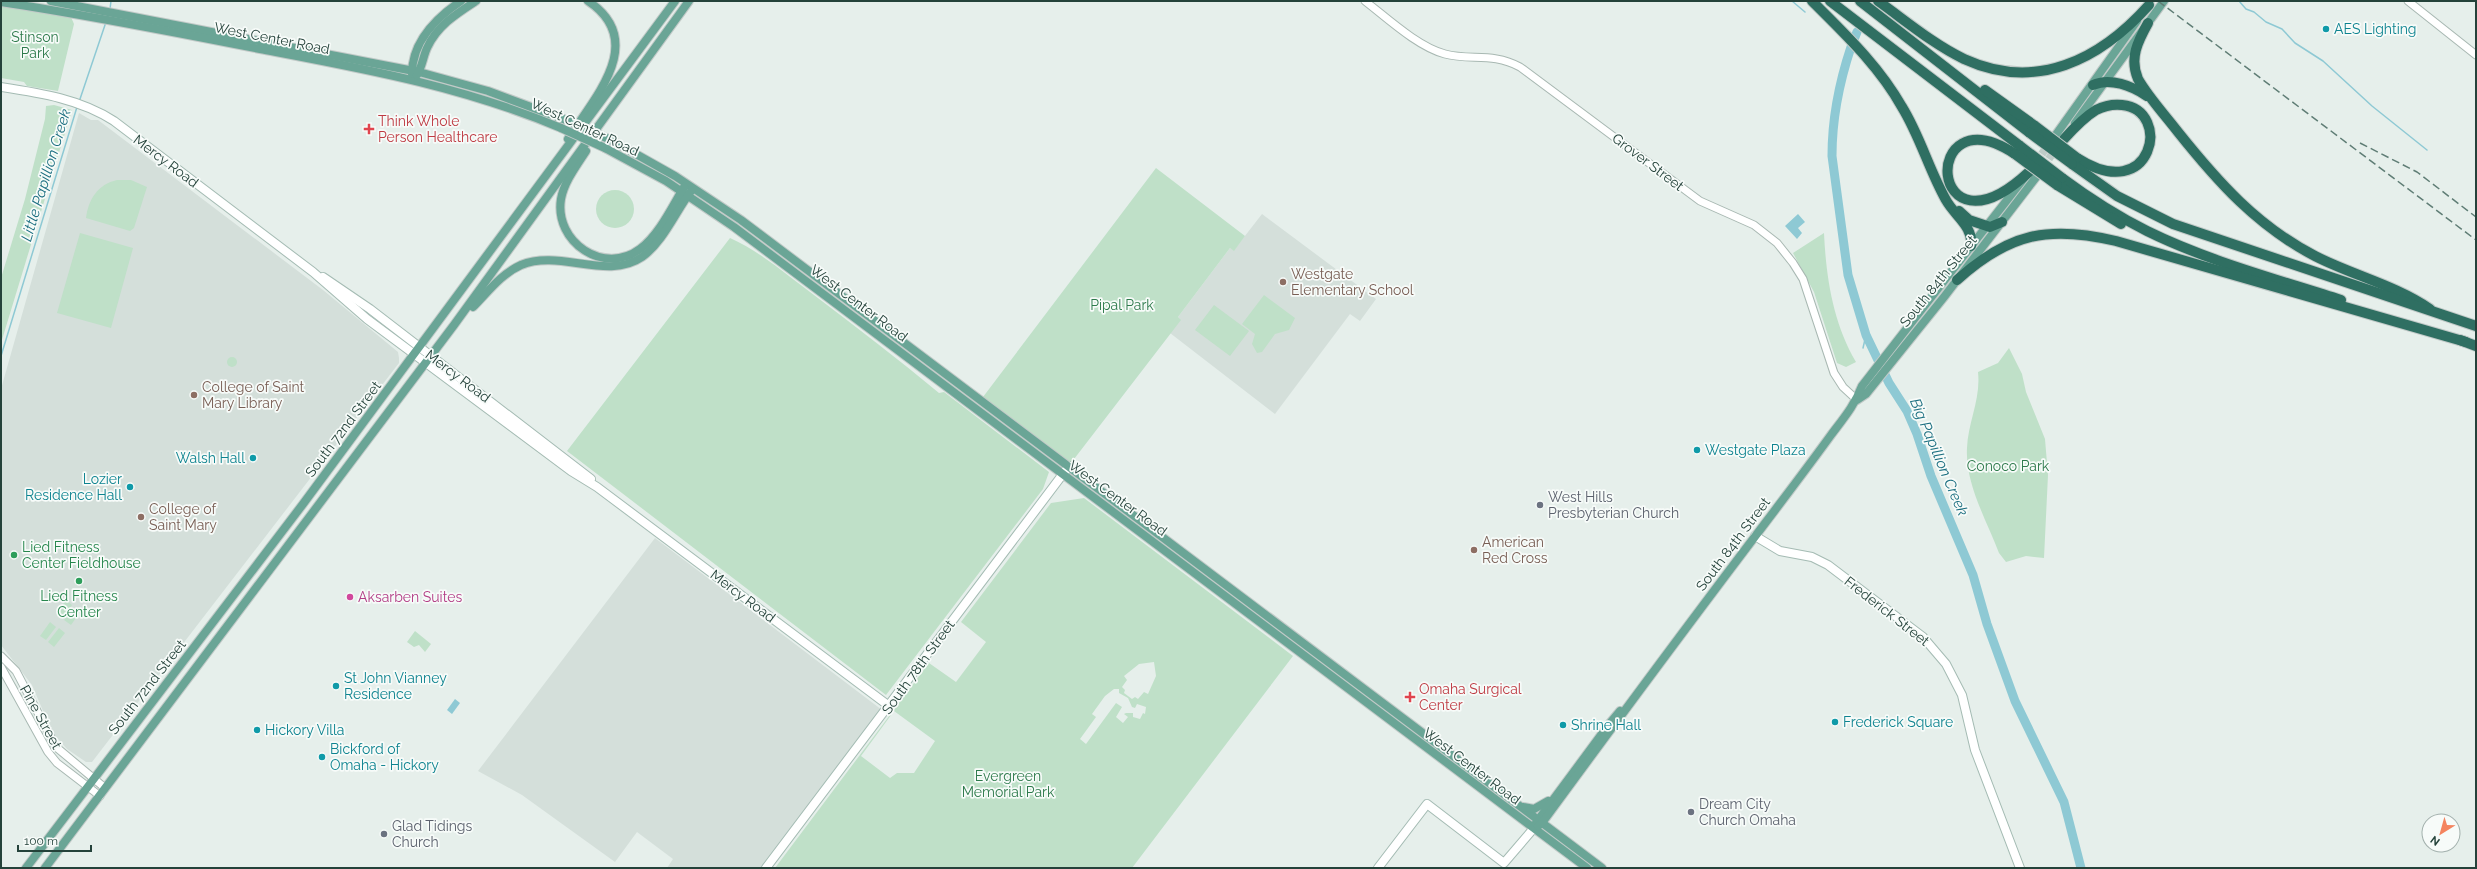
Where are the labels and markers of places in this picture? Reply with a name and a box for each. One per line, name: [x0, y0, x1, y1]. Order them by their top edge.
place label: AES Lighting: [2334, 21, 2417, 37]
marker: AES Lighting: [2321, 24, 2331, 34]
place label: Think Whole Person Healthcare: [378, 113, 497, 145]
marker: Think Whole Person Healthcare: [363, 123, 375, 135]
place label: Westgate Elementary School: [1291, 266, 1414, 298]
marker: Westgate Elementary School: [1278, 277, 1288, 287]
place label: College of Saint Mary Library: [202, 379, 305, 411]
marker: College of Saint Mary Library: [189, 390, 199, 400]
place label: Westgate Plaza: [1705, 442, 1806, 458]
marker: Westgate Plaza: [1692, 445, 1702, 455]
place label: Walsh Hall: [176, 450, 245, 466]
marker: Walsh Hall: [248, 453, 258, 463]
place label: Lozier Residence Hall: [25, 471, 122, 503]
marker: Lozier Residence Hall: [125, 482, 135, 492]
place label: West Hills Presbyterian Church: [1548, 489, 1679, 521]
marker: West Hills Presbyterian Church: [1535, 500, 1545, 510]
place label: College of Saint Mary: [149, 501, 217, 533]
marker: College of Saint Mary: [136, 512, 146, 522]
place label: American Red Cross: [1482, 534, 1548, 566]
place label: Lied Fitness Center Fieldhouse: [22, 539, 141, 571]
marker: American Red Cross: [1469, 545, 1479, 555]
marker: Lied Fitness Center Fieldhouse: [9, 550, 19, 560]
marker: Lied Fitness Center: [74, 576, 84, 586]
place label: Lied Fitness Center: [40, 588, 118, 620]
place label: Aksarben Suites: [358, 589, 462, 605]
marker: Aksarben Suites: [345, 592, 355, 602]
place label: St John Vianney Residence: [344, 670, 447, 702]
marker: St John Vianney Residence: [331, 681, 341, 691]
place label: Omaha Surgical Center: [1419, 681, 1522, 713]
marker: Omaha Surgical Center: [1404, 691, 1416, 703]
place label: Frederick Square: [1843, 714, 1953, 730]
place label: Shrine Hall: [1571, 717, 1641, 733]
marker: Frederick Square: [1830, 717, 1840, 727]
marker: Shrine Hall: [1558, 720, 1568, 730]
place label: Hickory Villa: [265, 722, 344, 738]
marker: Hickory Villa: [252, 725, 262, 735]
place label: Bickford of Omaha - Hickory: [330, 741, 439, 773]
marker: Bickford of Omaha - Hickory: [317, 752, 327, 762]
place label: Dream City Church Omaha: [1699, 796, 1796, 828]
marker: Dream City Church Omaha: [1686, 807, 1696, 817]
place label: Glad Tidings Church: [392, 818, 472, 850]
marker: Glad Tidings Church: [379, 829, 389, 839]

